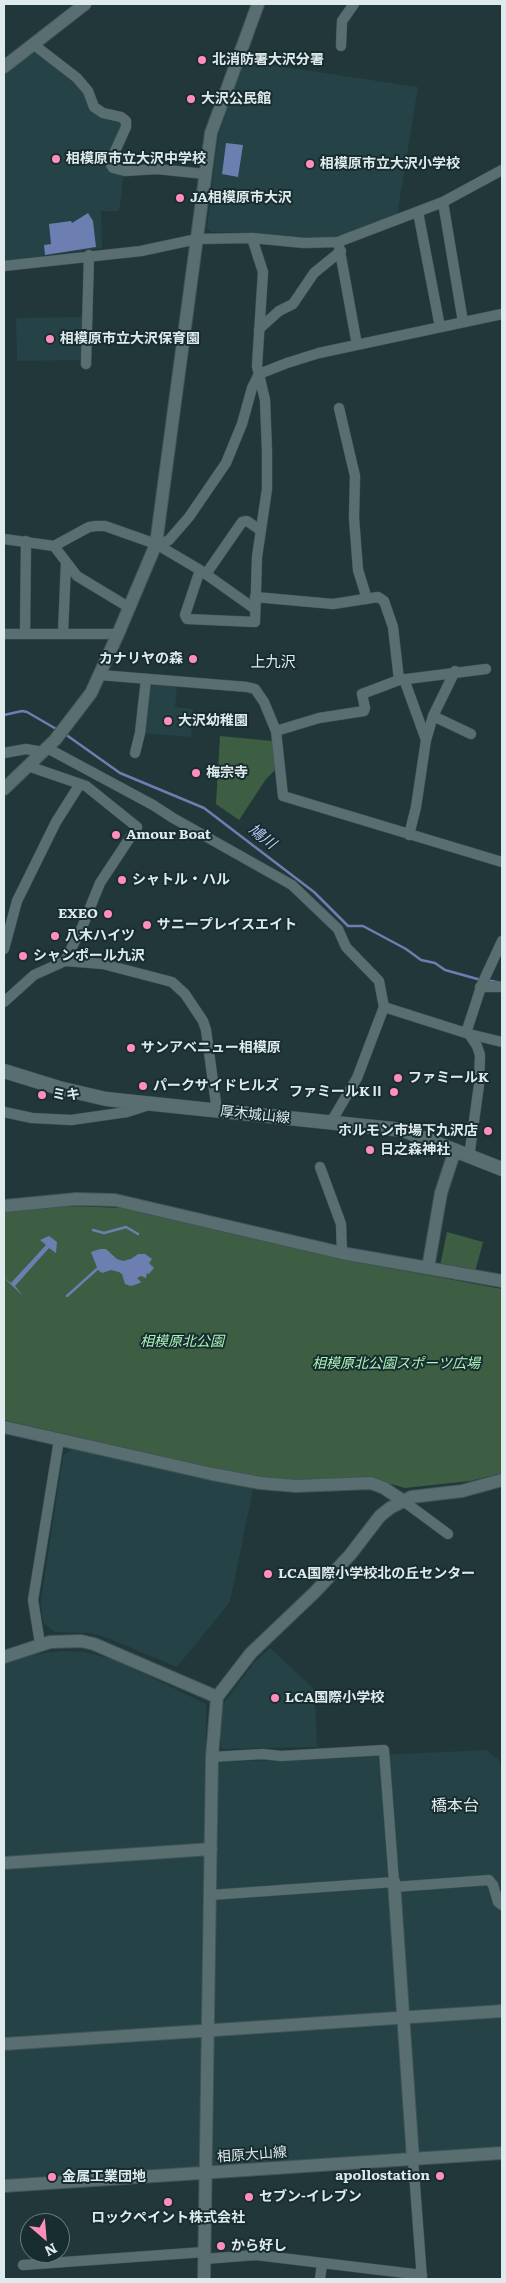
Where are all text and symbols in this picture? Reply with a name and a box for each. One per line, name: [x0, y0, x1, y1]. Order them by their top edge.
place label: 北消防署大沢分署: [212, 52, 324, 68]
marker: 北消防署大沢分署: [196, 54, 208, 66]
place label: 大沢公民館: [201, 91, 271, 107]
marker: 大沢公民館: [185, 93, 197, 105]
place label: 相模原市立大沢中学校: [66, 151, 206, 167]
marker: 相模原市立大沢中学校: [50, 153, 62, 165]
place label: 相模原市立大沢小学校: [320, 156, 460, 172]
marker: 相模原市立大沢小学校: [304, 158, 316, 170]
place label: JA相模原市大沢: [190, 190, 292, 206]
marker: JA相模原市大沢: [174, 192, 186, 204]
place label: 相模原市立大沢保育園: [60, 331, 200, 347]
marker: 相模原市立大沢保育園: [44, 333, 56, 345]
place label: カナリヤの森: [99, 651, 183, 667]
marker: カナリヤの森: [187, 653, 199, 665]
district label: 上九沢: [251, 654, 295, 672]
place label: 大沢幼稚園: [178, 713, 248, 729]
marker: 大沢幼稚園: [162, 715, 174, 727]
place label: 梅宗寺: [206, 765, 248, 781]
marker: 梅宗寺: [190, 767, 202, 779]
water label: 鳩川: [245, 821, 279, 853]
place label: Amour Boat: [126, 827, 211, 843]
marker: Amour Boat: [110, 829, 122, 841]
place label: シャトル・ハル: [132, 872, 230, 888]
marker: シャトル・ハル: [116, 874, 128, 886]
place label: EXEO: [58, 906, 98, 922]
marker: EXEO: [102, 908, 114, 920]
place label: サニープレイスエイト: [157, 917, 297, 933]
marker: サニープレイスエイト: [141, 919, 153, 931]
place label: 八木ハイツ: [65, 928, 135, 944]
marker: 八木ハイツ: [49, 930, 61, 942]
place label: シャンポール九沢: [33, 948, 145, 964]
marker: シャンポール九沢: [17, 950, 29, 962]
place label: サンアベニュー相模原: [141, 1040, 281, 1056]
marker: サンアベニュー相模原: [125, 1042, 137, 1054]
place label: ファミールK: [408, 1070, 489, 1086]
marker: ファミールK: [392, 1072, 404, 1084]
place label: パークサイドヒルズ: [153, 1078, 279, 1094]
marker: パークサイドヒルズ: [137, 1080, 149, 1092]
place label: ファミールKⅡ: [289, 1084, 384, 1100]
marker: ファミールKⅡ: [388, 1086, 400, 1098]
place label: ミキ: [52, 1087, 80, 1103]
marker: ミキ: [36, 1089, 48, 1101]
street label: 厚木城山線: [219, 1103, 291, 1127]
place label: ホルモン市場下九沢店: [338, 1123, 478, 1139]
marker: ホルモン市場下九沢店: [482, 1125, 494, 1137]
place label: 日之森神社: [380, 1142, 450, 1158]
marker: 日之森神社: [364, 1144, 376, 1156]
park label: 相模原北公園: [140, 1334, 224, 1350]
park label: 相模原北公園スポーツ広場: [312, 1356, 480, 1372]
place label: LCA国際小学校北の丘センター: [278, 1566, 475, 1582]
marker: LCA国際小学校北の丘センター: [262, 1568, 274, 1580]
place label: LCA国際小学校: [285, 1690, 384, 1706]
marker: LCA国際小学校: [269, 1692, 281, 1704]
district label: 橋本台: [431, 1796, 479, 1816]
street label: 相原大山線: [216, 2144, 288, 2166]
place label: apollostation: [335, 2168, 430, 2184]
place label: 金属工業団地: [62, 2169, 146, 2185]
marker: apollostation: [434, 2170, 446, 2182]
marker: 金属工業団地: [46, 2171, 58, 2183]
place label: セブン-イレブン: [259, 2189, 362, 2205]
marker: セブン-イレブン: [243, 2191, 255, 2203]
marker: ロックペイント株式会社: [162, 2196, 174, 2208]
place label: ロックペイント株式会社: [91, 2210, 245, 2226]
north arrow: [20, 2213, 70, 2263]
place label: から好し: [231, 2238, 287, 2254]
text: N: [42, 2239, 61, 2262]
marker: から好し: [215, 2240, 227, 2252]

